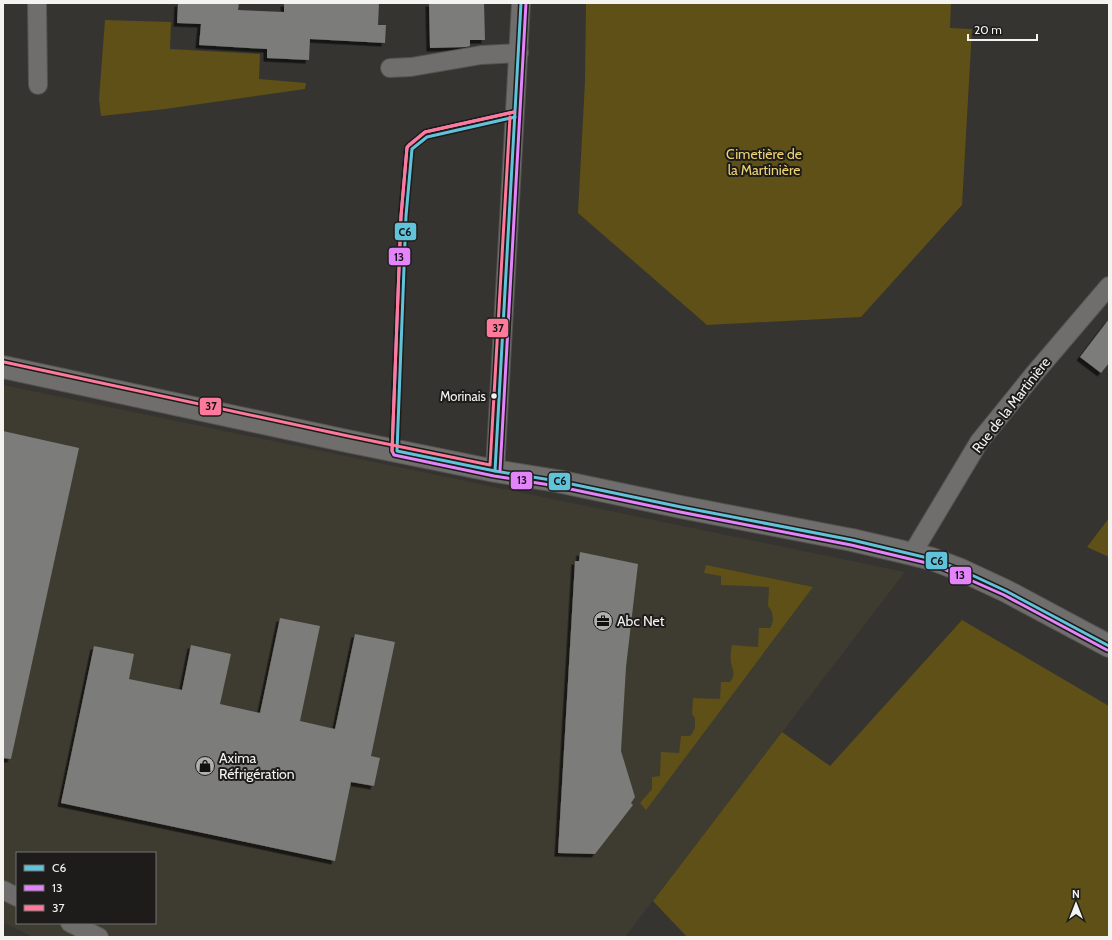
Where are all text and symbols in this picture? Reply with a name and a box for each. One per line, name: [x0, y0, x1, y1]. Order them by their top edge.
scale bar: [968, 16, 1037, 42]
text: 20 m: [974, 22, 1002, 37]
park label: Cimetière de la Martinière: [726, 145, 802, 179]
line badge: C6: [394, 222, 417, 241]
text: C6: [399, 225, 411, 239]
line badge: 13: [388, 247, 411, 266]
text: 13: [394, 250, 404, 264]
line badge: 37: [486, 318, 509, 338]
text: 37: [492, 321, 504, 335]
street label: Rue de la Martinière: [968, 353, 1054, 457]
place label: Morinais: [440, 388, 487, 404]
marker: Morinais: [489, 391, 499, 401]
line badge: 37: [199, 397, 222, 416]
text: 37: [205, 399, 217, 413]
line badge: 13: [510, 471, 533, 490]
line badge: C6: [548, 472, 571, 491]
text: 13: [517, 473, 527, 487]
text: C6: [554, 474, 566, 488]
line badge: C6: [925, 551, 948, 570]
text: C6: [931, 554, 943, 568]
line badge: 13: [949, 566, 972, 585]
text: 13: [955, 568, 965, 582]
office icon: Abc Net: [592, 610, 614, 632]
place label: Abc Net: [617, 612, 665, 630]
place label: Axima Réfrigération: [219, 749, 295, 783]
shop icon: Axima Réfrigération: [194, 755, 216, 777]
legend: [16, 852, 156, 924]
text: C6: [52, 860, 66, 875]
text: 13: [52, 880, 62, 895]
north arrow: [1056, 884, 1096, 924]
text: N: [1072, 887, 1080, 901]
text: 37: [52, 900, 65, 915]

